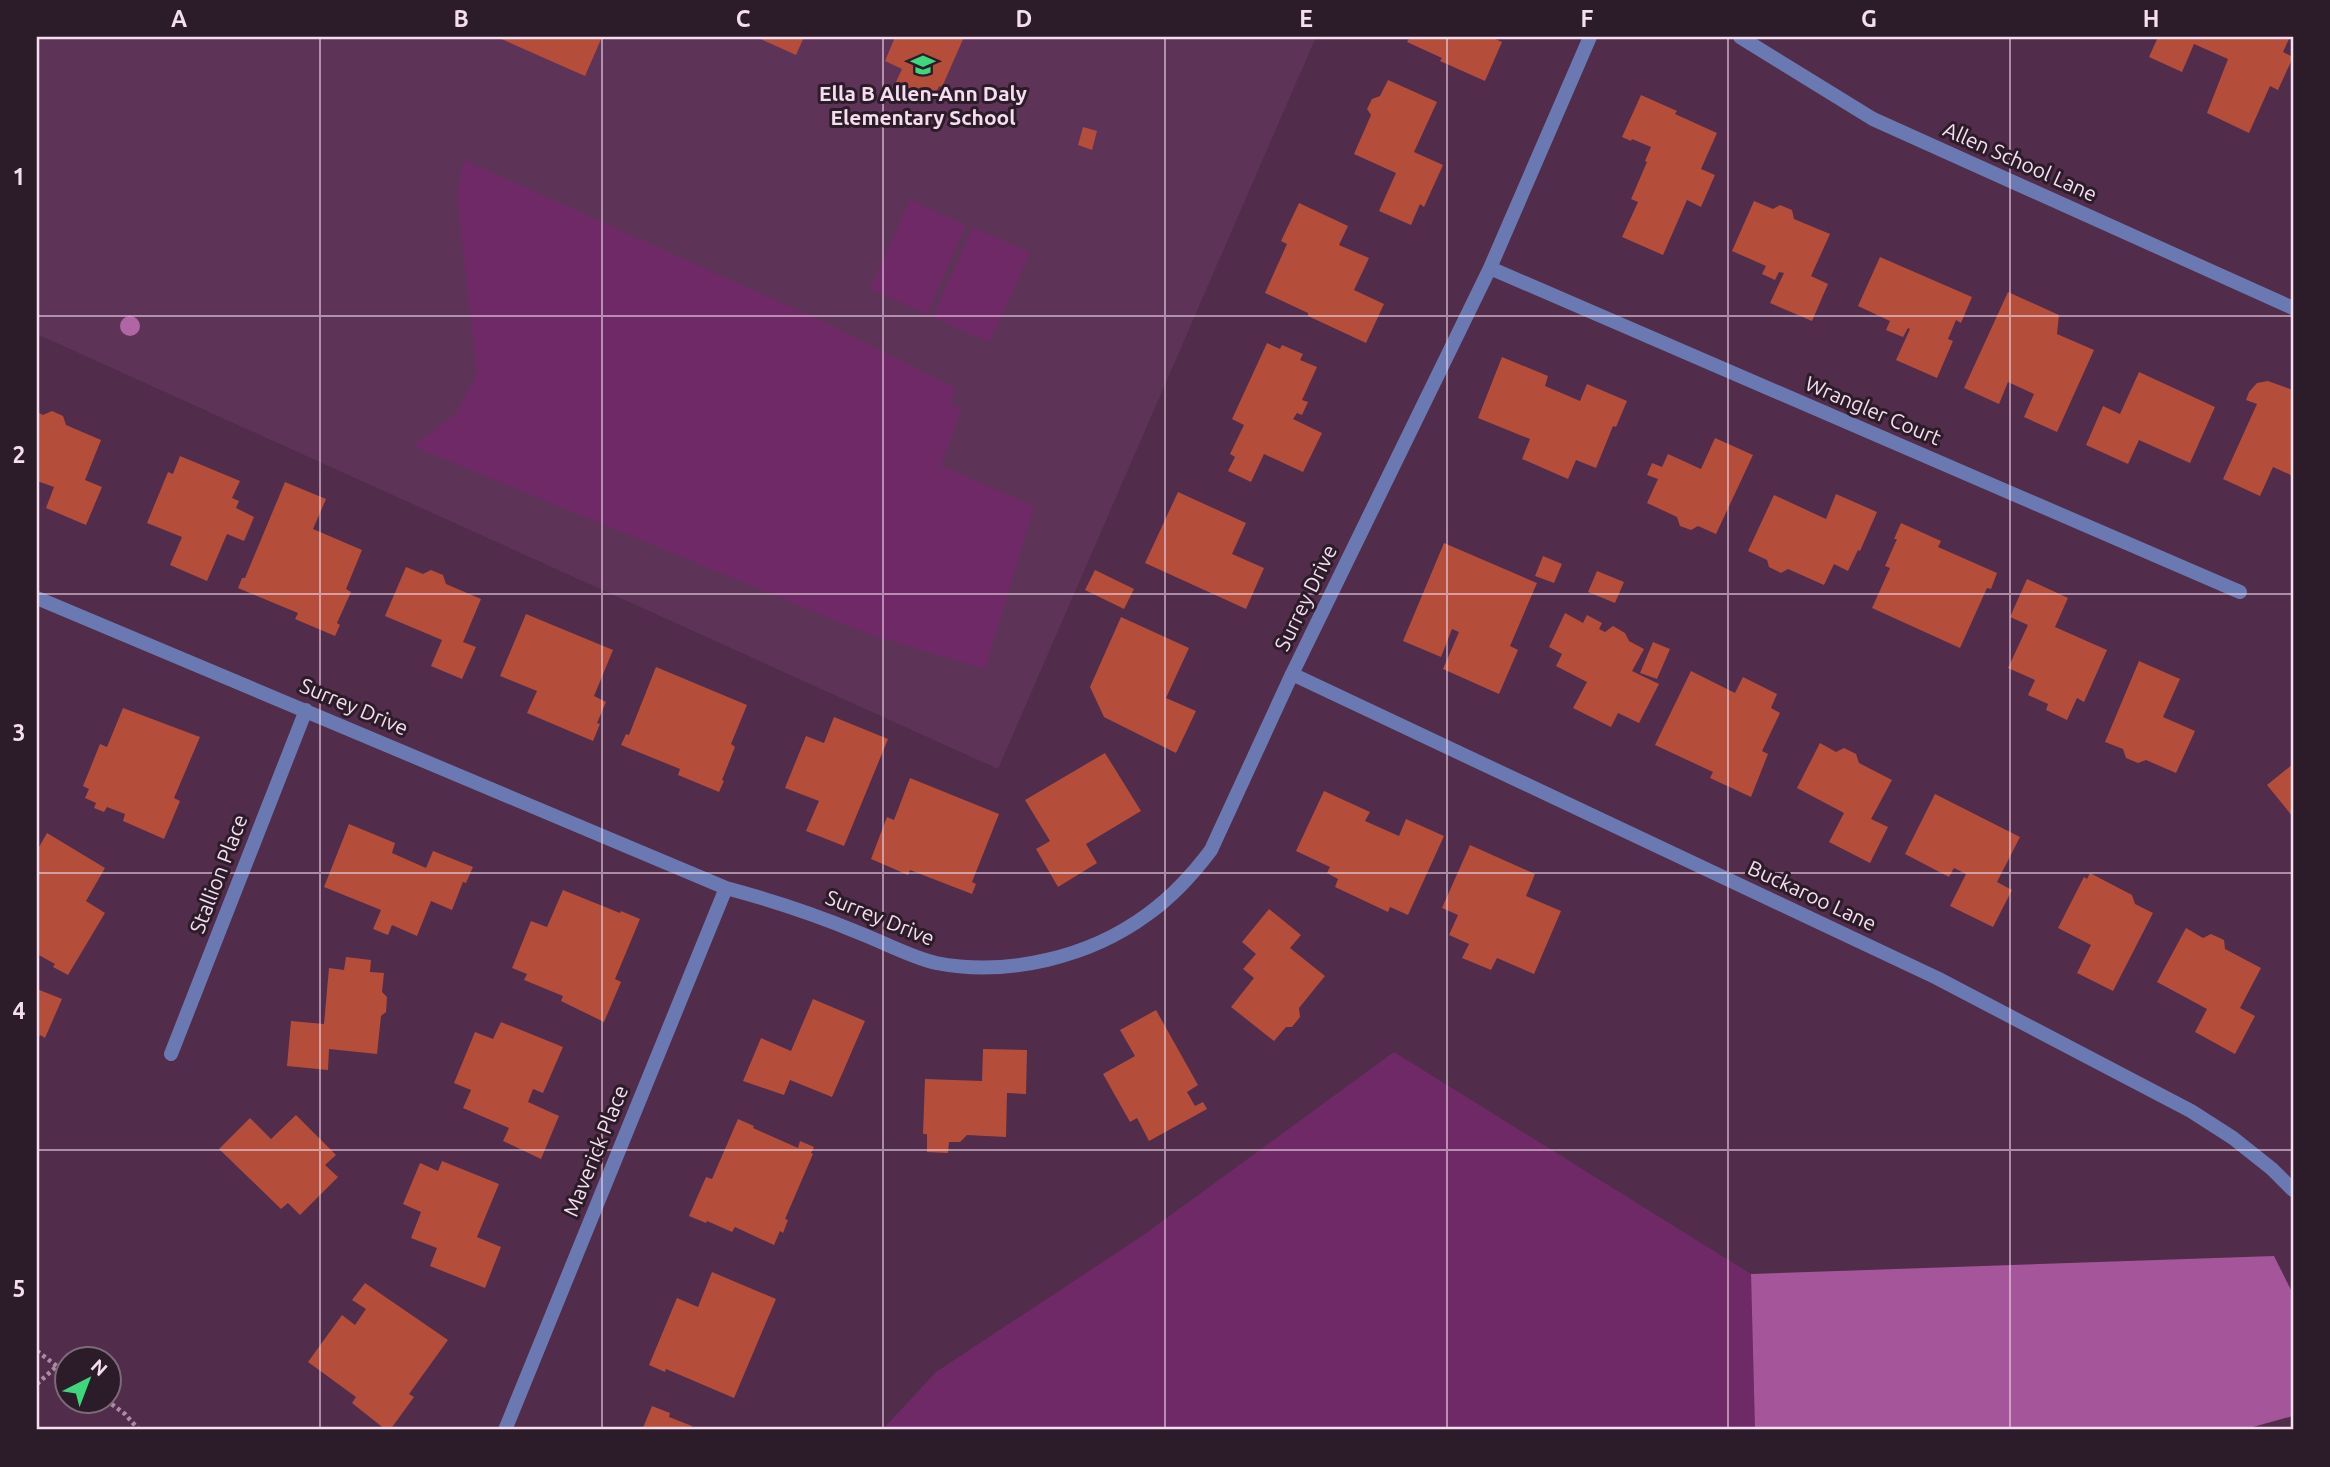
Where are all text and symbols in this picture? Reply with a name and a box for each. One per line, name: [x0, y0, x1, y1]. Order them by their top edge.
text: A: [171, 6, 187, 31]
text: B: [453, 6, 469, 31]
text: C: [736, 6, 751, 31]
text: D: [1016, 6, 1032, 31]
text: E: [1299, 6, 1313, 31]
text: F: [1581, 6, 1594, 31]
text: G: [1861, 6, 1877, 31]
text: H: [2143, 6, 2159, 31]
school or university icon: Ella B Allen-Ann Daly Elementary School: [909, 51, 937, 79]
place label: Ella B Allen-Ann Daly Elementary School: [819, 81, 1027, 129]
street label: Allen School Lane: [1940, 116, 2101, 206]
text: 1: [13, 164, 25, 189]
street label: Wrangler Court: [1802, 371, 1945, 449]
text: 2: [13, 442, 25, 467]
street label: Surrey Drive: [1269, 541, 1341, 655]
street label: Surrey Drive: [297, 673, 412, 740]
text: 3: [13, 720, 25, 745]
street label: Stallion Place: [184, 811, 252, 936]
street label: Buckaroo Lane: [1744, 855, 1880, 935]
street label: Surrey Drive: [823, 884, 938, 950]
text: 4: [13, 998, 26, 1023]
street label: Maverick Place: [558, 1082, 632, 1220]
text: 5: [13, 1276, 25, 1301]
north arrow: [52, 1344, 122, 1414]
text: N: [87, 1354, 112, 1380]

